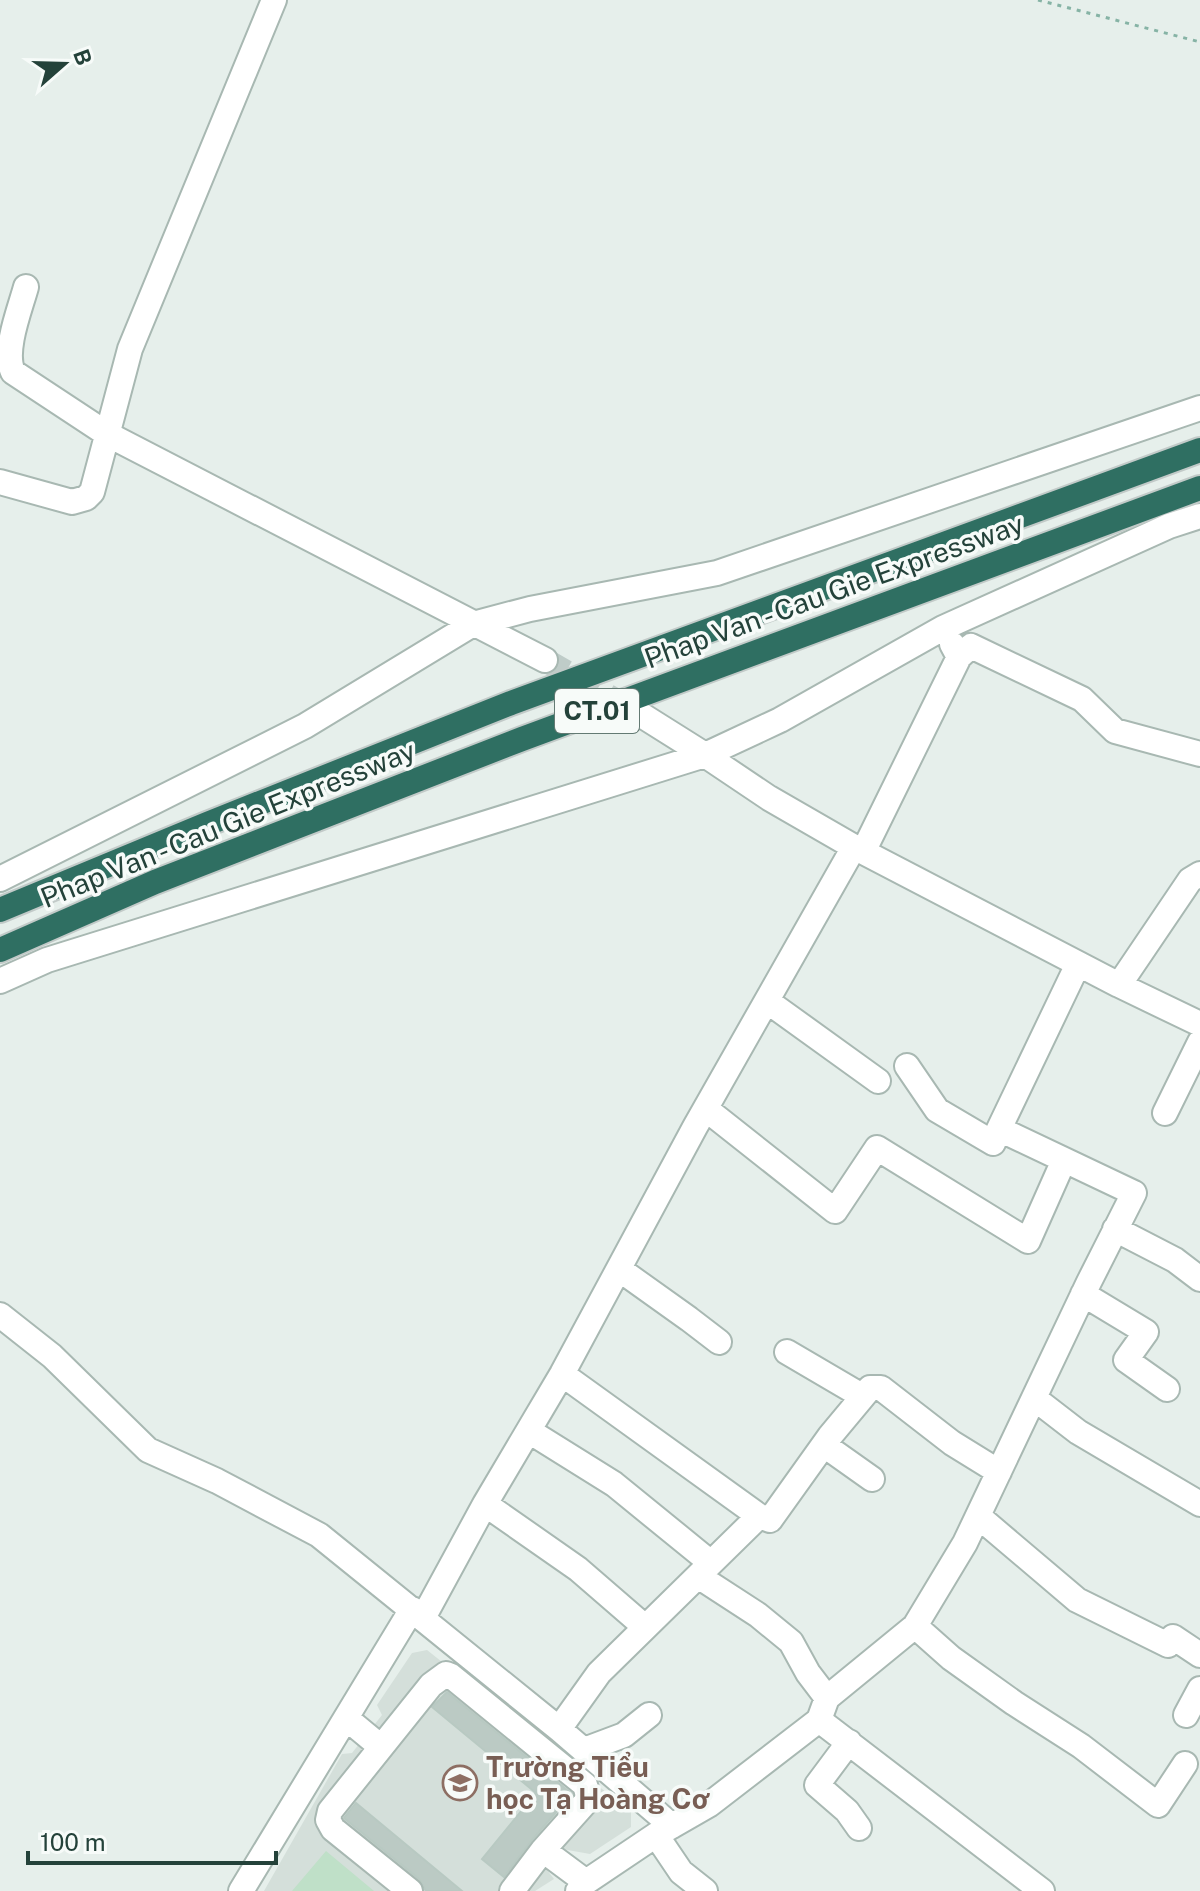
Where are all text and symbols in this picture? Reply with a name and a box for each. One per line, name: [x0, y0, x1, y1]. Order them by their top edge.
north arrow: [24, 24, 104, 104]
text: B: [68, 46, 98, 69]
street label: Phap Van - Cau Gie Expressway: [640, 506, 1028, 675]
road number: CT.01: [555, 689, 639, 733]
street label: Phap Van - Cau Gie Expressway: [36, 733, 420, 914]
place label: Trường Tiểu học Tạ Hoàng Cơ: [486, 1750, 711, 1815]
school or university icon: Trường Tiểu học Tạ Hoàng Cơ: [441, 1764, 479, 1802]
scale bar: [28, 1815, 276, 1865]
text: 100 m: [40, 1828, 106, 1856]

